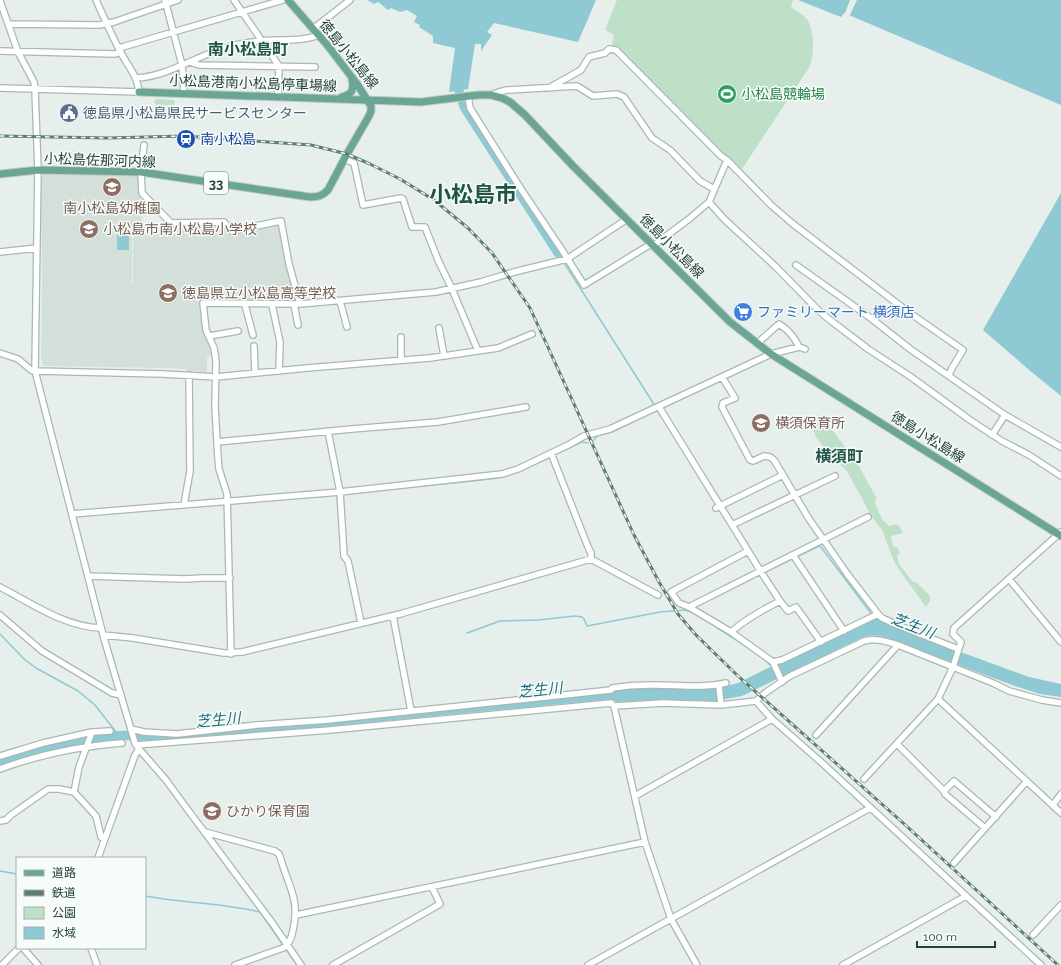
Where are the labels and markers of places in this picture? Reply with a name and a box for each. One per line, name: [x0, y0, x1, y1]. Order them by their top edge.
sports icon: 小松島競輪場: [716, 83, 738, 105]
place label: 小松島競輪場: [741, 86, 825, 102]
public building icon: 徳島県小松島県民サービスセンター: [58, 102, 80, 124]
place label: 徳島県小松島県民サービスセンター: [83, 105, 307, 121]
station icon: 南小松島: [175, 128, 197, 150]
place label: 南小松島: [200, 131, 256, 147]
school or university icon: 南小松島幼稚園: [101, 176, 123, 198]
place label: 南小松島幼稚園: [63, 200, 161, 216]
school or university icon: 小松島市南小松島小学校: [78, 218, 100, 240]
place label: 小松島市南小松島小学校: [103, 221, 257, 237]
school or university icon: 徳島県立小松島高等学校: [157, 282, 179, 304]
place label: 徳島県立小松島高等学校: [182, 285, 336, 301]
supermarket icon: ファミリーマート 横須店: [732, 301, 754, 323]
place label: ファミリーマート 横須店: [757, 304, 915, 320]
school or university icon: 横須保育所: [750, 412, 772, 434]
place label: 横須保育所: [775, 415, 845, 431]
school or university icon: ひかり保育園: [201, 800, 223, 822]
place label: ひかり保育園: [226, 803, 310, 819]

